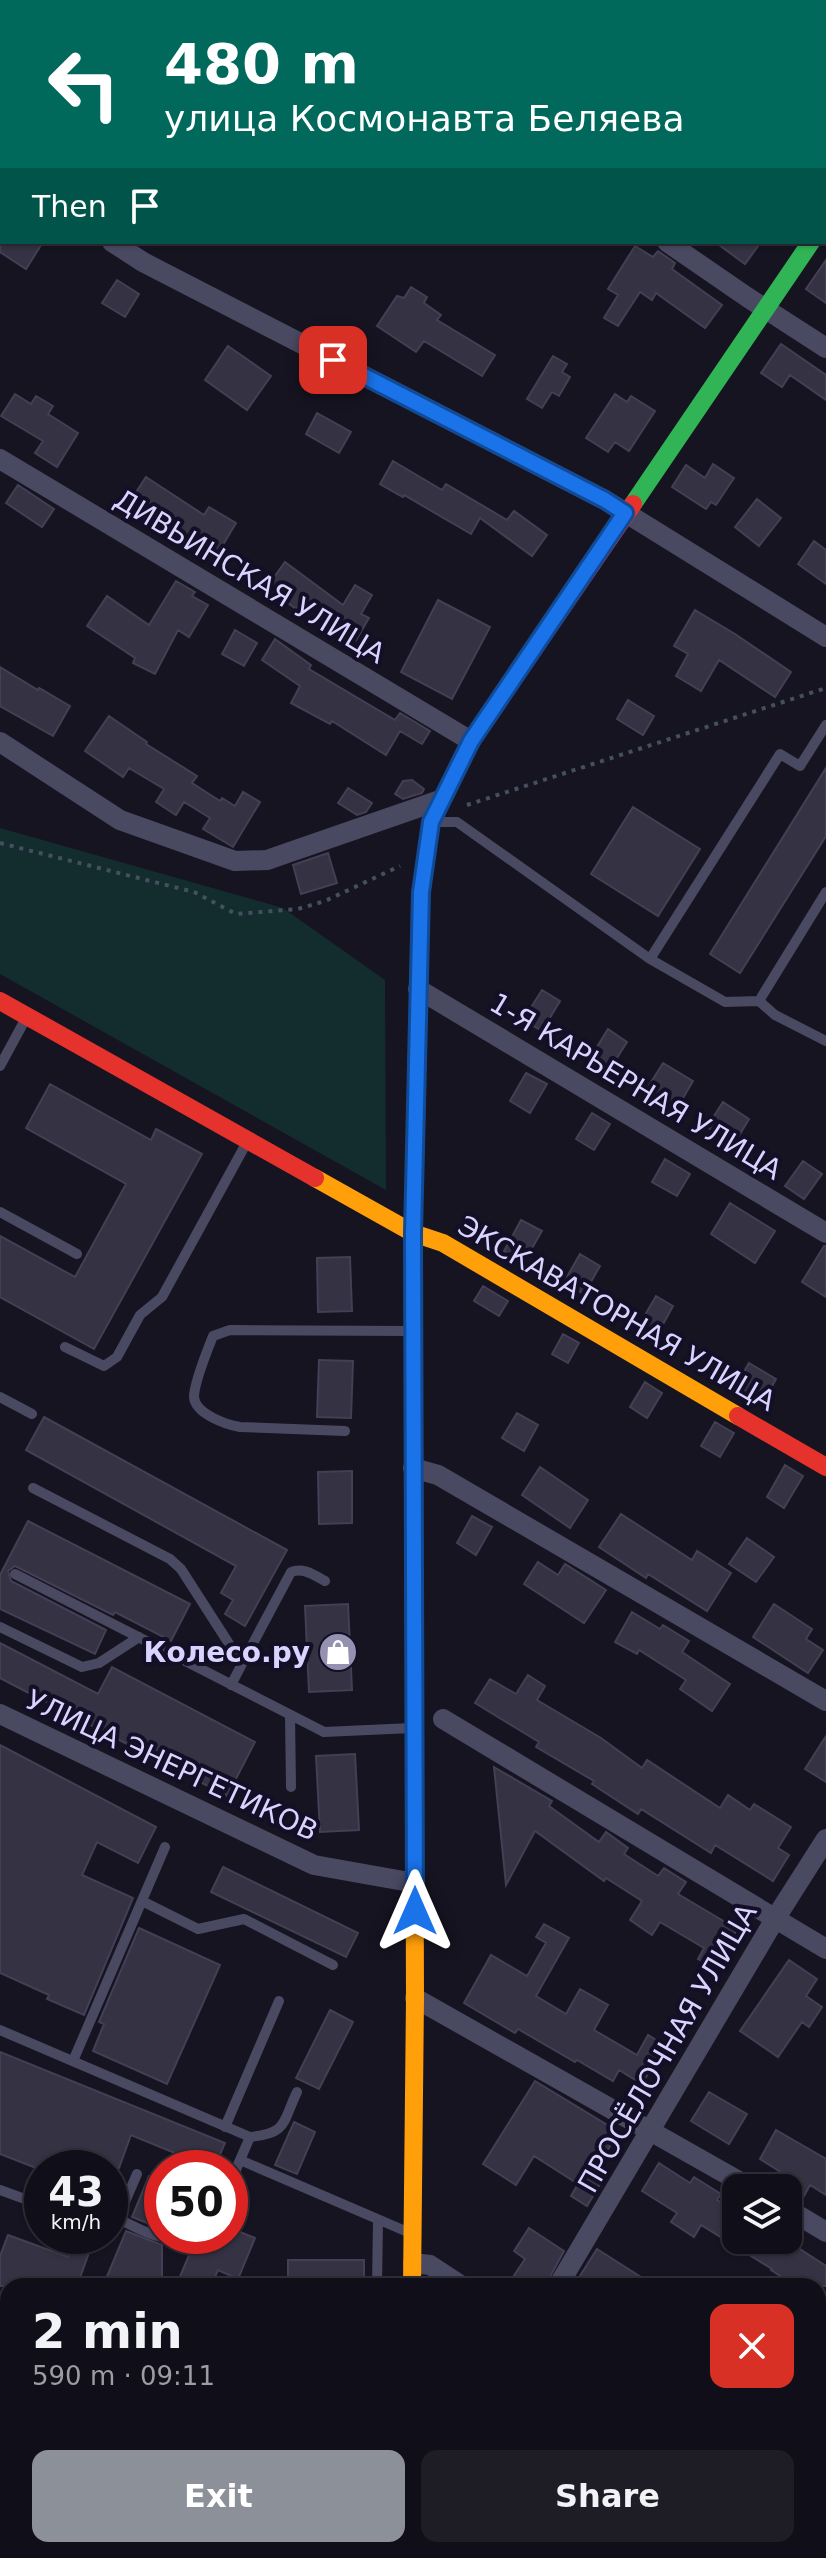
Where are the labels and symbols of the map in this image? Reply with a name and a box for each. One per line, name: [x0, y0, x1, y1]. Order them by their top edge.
pin: [299, 326, 367, 394]
street label: ДИВЬИНСКАЯ УЛИЦА: [108, 482, 391, 670]
street label: 1-Я КАРЬЕРНАЯ УЛИЦА: [484, 986, 788, 1187]
street label: ЭКСКАВАТОРНАЯ УЛИЦА: [452, 1209, 781, 1418]
shop icon: Колесо.ру: [317, 1631, 359, 1673]
place label: Колесо.ру: [144, 1636, 310, 1669]
street label: УЛИЦА ЭНЕРГЕТИКОВ: [21, 1683, 323, 1848]
position arrow: [373, 1869, 457, 1953]
street label: ПРОСЁЛОЧНАЯ УЛИЦА: [571, 1898, 764, 2199]
speed limit sign: 50: [144, 2150, 248, 2254]

